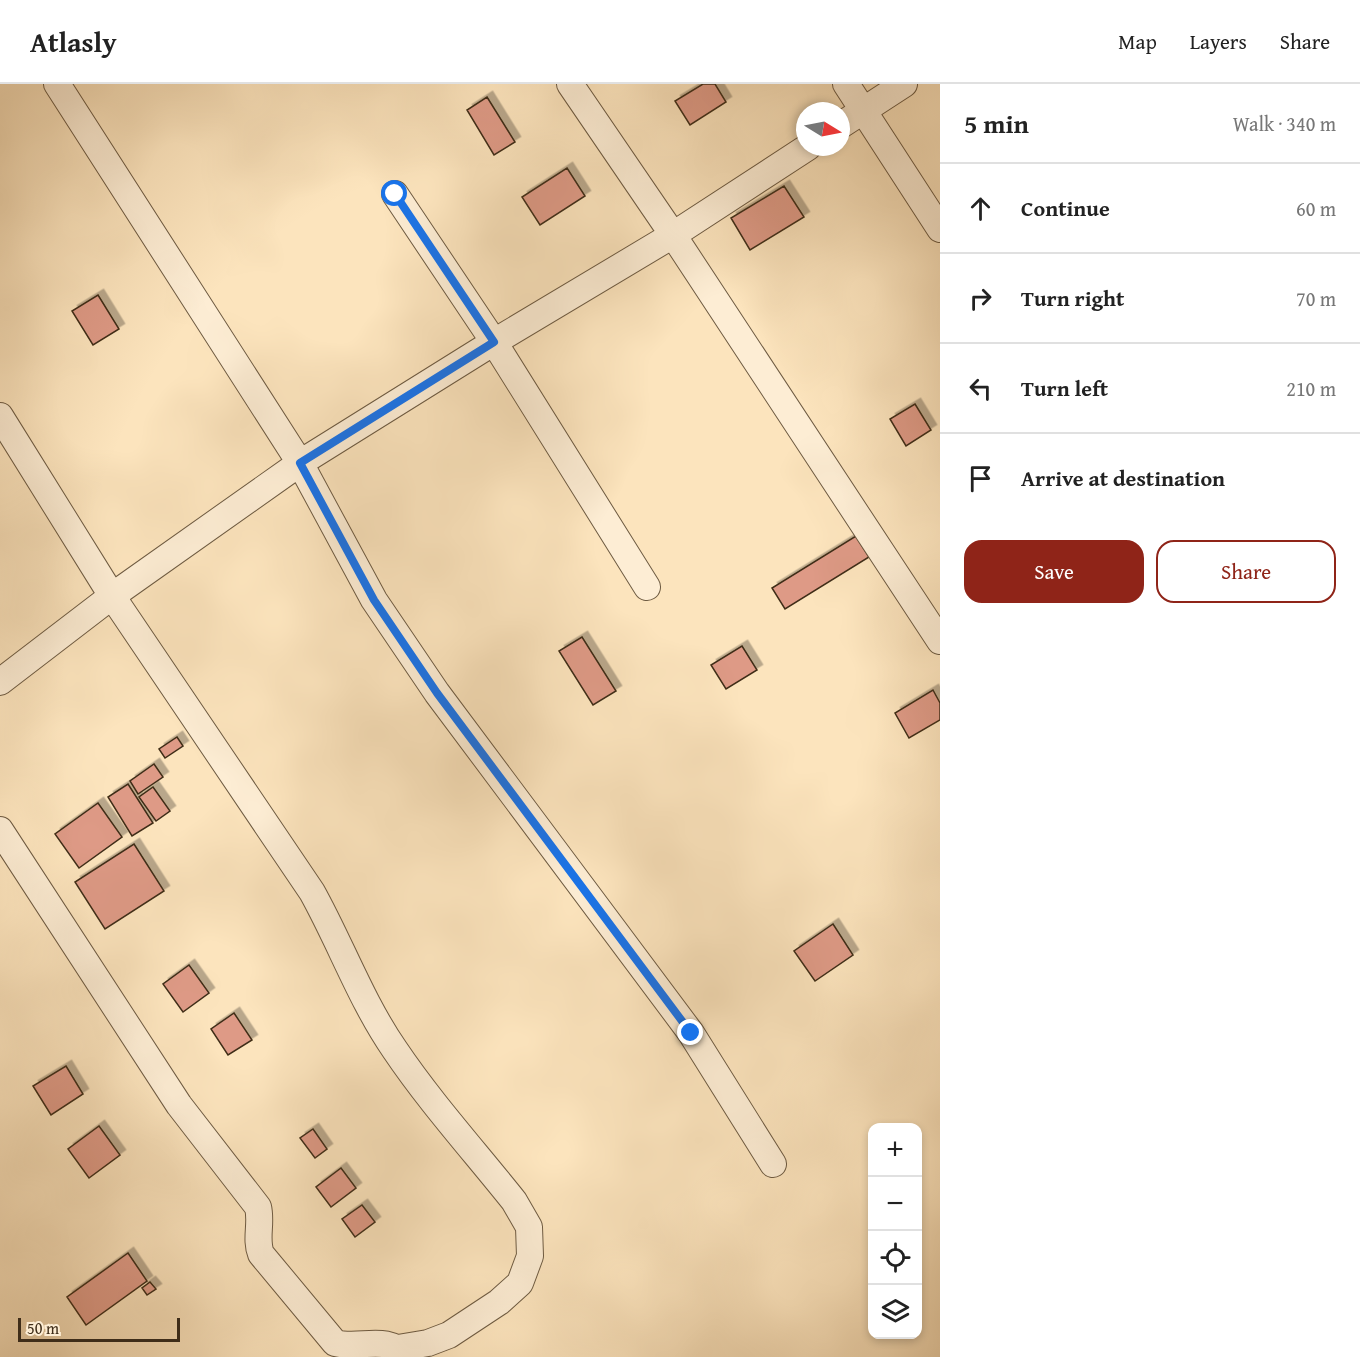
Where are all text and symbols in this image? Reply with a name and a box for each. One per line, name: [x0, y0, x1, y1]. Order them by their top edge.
text: Atlasly: [30, 21, 117, 62]
text: Map: [1118, 26, 1157, 57]
text: Layers: [1190, 26, 1247, 57]
text: Share: [1280, 26, 1330, 57]
north arrow: [796, 102, 850, 156]
text: 5 min: [964, 104, 1029, 143]
text: Walk · 340 m: [1233, 109, 1336, 138]
route start: [381, 180, 407, 206]
icon: ahead: [964, 192, 997, 225]
text: Continue: [1021, 192, 1110, 224]
text: 60 m: [1296, 194, 1336, 223]
icon: right: [964, 282, 997, 315]
text: Turn right: [1021, 282, 1124, 314]
text: 70 m: [1296, 284, 1336, 313]
icon: left: [964, 372, 997, 405]
text: Turn left: [1021, 372, 1108, 404]
text: 210 m: [1286, 374, 1336, 403]
icon: arrive: [964, 462, 997, 495]
text: Arrive at destination: [1021, 462, 1225, 494]
button: Save: [964, 540, 1144, 603]
button: Share: [1156, 540, 1336, 603]
route end: [677, 1019, 703, 1045]
map controls: [868, 1123, 922, 1339]
button: +: [868, 1123, 922, 1177]
button: −: [868, 1177, 922, 1231]
button: locate: [868, 1231, 922, 1285]
button: layers: [868, 1285, 922, 1339]
scale bar: [18, 1315, 180, 1342]
text: 50 m: [27, 1316, 59, 1340]

